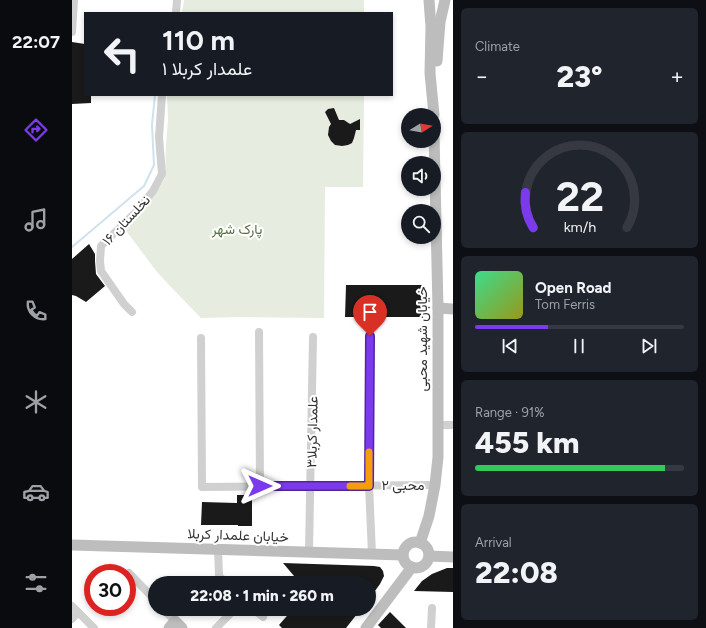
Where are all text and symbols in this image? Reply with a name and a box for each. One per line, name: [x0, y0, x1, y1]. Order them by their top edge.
text: 110 m: [162, 23, 235, 57]
icon: left: [96, 28, 148, 80]
text: 22:07: [12, 31, 60, 53]
text: Climate: [475, 39, 520, 54]
text: علمدار کربلا ۱: [162, 58, 252, 80]
text: 23°: [557, 58, 602, 95]
text: −: [475, 63, 489, 90]
text: +: [670, 63, 684, 90]
north arrow: [401, 108, 441, 148]
map controls: [401, 108, 441, 244]
icon: directions: [22, 116, 50, 144]
button: sound: [401, 156, 441, 196]
text: 22: [555, 171, 604, 221]
street label: نخلستان ۱۶: [99, 192, 154, 249]
button: search: [401, 204, 441, 244]
icon: music: [22, 206, 50, 234]
text: km/h: [563, 218, 596, 236]
park label: پارک شهر: [211, 221, 262, 239]
text: Open Road: [535, 279, 612, 297]
street label: خیابان شهید محبی: [414, 286, 431, 392]
pin: [353, 295, 387, 336]
icon: phone: [22, 297, 50, 325]
text: Tom Ferris: [535, 297, 595, 312]
icon: arrive: [359, 301, 381, 323]
icon: previous: [499, 335, 521, 357]
icon: pause: [568, 335, 590, 357]
icon: next: [638, 335, 660, 357]
icon: climate: [22, 388, 50, 416]
street label: علمدار کربلا۳: [303, 396, 322, 468]
text: Range · 91%: [475, 405, 544, 420]
text: 455 km: [475, 424, 580, 461]
position arrow: [239, 465, 281, 507]
street label: محبی ۲: [381, 477, 425, 494]
icon: car: [22, 478, 50, 506]
street label: خیابان علمدار کربلا: [187, 525, 289, 546]
text: Arrival: [475, 535, 512, 550]
text: 22:08: [475, 554, 558, 591]
speed limit sign: 30: [84, 564, 136, 616]
icon: filters: [22, 569, 50, 597]
text: 22:08 · 1 min · 260 m: [190, 587, 334, 605]

